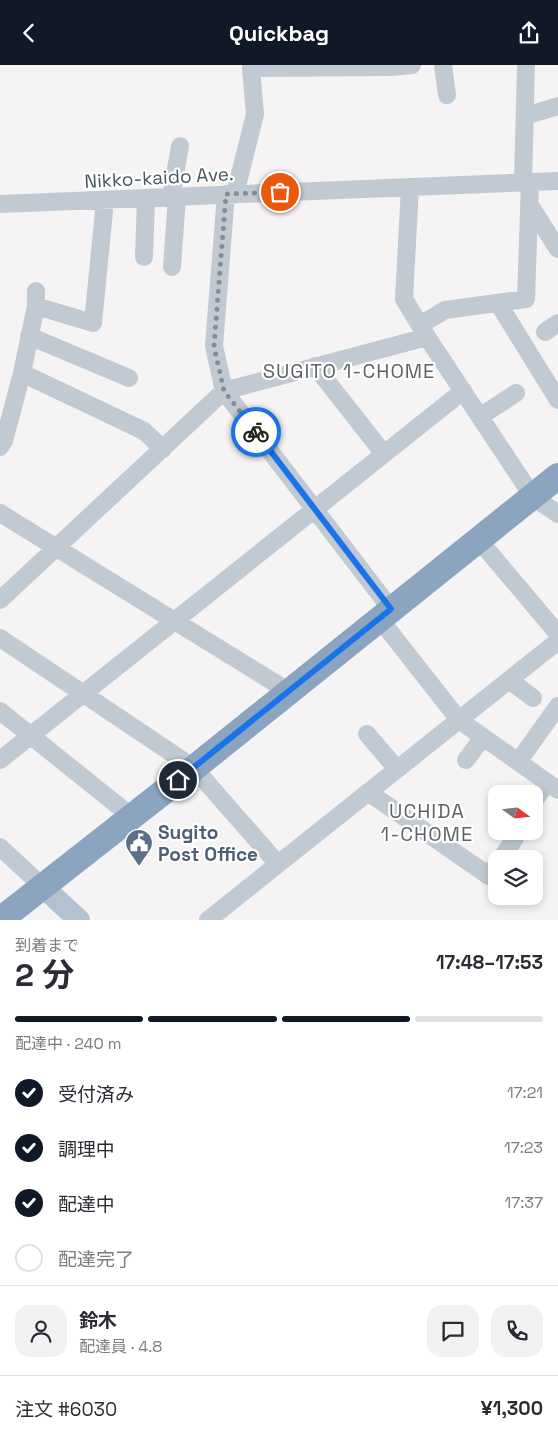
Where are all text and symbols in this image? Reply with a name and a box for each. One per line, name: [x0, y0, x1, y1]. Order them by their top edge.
icon: back: [15, 19, 43, 47]
text: Quickbag: [229, 19, 329, 47]
icon: share: [515, 19, 543, 47]
street label: Nikko-kaido Ave.: [84, 161, 234, 194]
pin: [259, 171, 301, 213]
icon: bag: [266, 178, 294, 206]
district label: SUGITO 1-CHOME: [263, 358, 435, 384]
courier: [231, 407, 281, 457]
icon: bike: [242, 418, 270, 446]
pin: [157, 759, 199, 801]
icon: home: [164, 766, 192, 794]
north arrow: [488, 785, 542, 840]
map controls: [488, 785, 543, 905]
district label: UCHIDA 1-CHOME: [381, 798, 473, 847]
place label: Sugito Post Office: [158, 820, 258, 867]
public building icon: Sugito Post Office: [124, 828, 154, 867]
button: layers: [488, 850, 543, 905]
text: 到着まで: [15, 935, 79, 956]
text: 17:48–17:53: [436, 950, 543, 975]
text: 2 分: [15, 955, 74, 995]
text: 配達中 · 240 m: [15, 1033, 122, 1054]
icon: check: [15, 1079, 43, 1107]
text: 受付済み: [58, 1082, 134, 1107]
text: 17:21: [507, 1082, 543, 1103]
icon: check: [15, 1134, 43, 1162]
text: 調理中: [58, 1137, 115, 1162]
text: 17:23: [504, 1137, 543, 1158]
icon: check: [15, 1189, 43, 1217]
text: 配達中: [58, 1192, 115, 1217]
text: 17:37: [505, 1192, 543, 1213]
text: 配達完了: [58, 1247, 134, 1272]
button: person: [15, 1305, 67, 1357]
button: chat: [427, 1305, 479, 1357]
button: phone: [491, 1305, 543, 1357]
text: 鈴木: [79, 1308, 117, 1333]
text: 配達員 · 4.8: [79, 1336, 162, 1357]
text: ¥1,300: [481, 1396, 543, 1421]
text: 注文 #6030: [15, 1397, 117, 1422]

